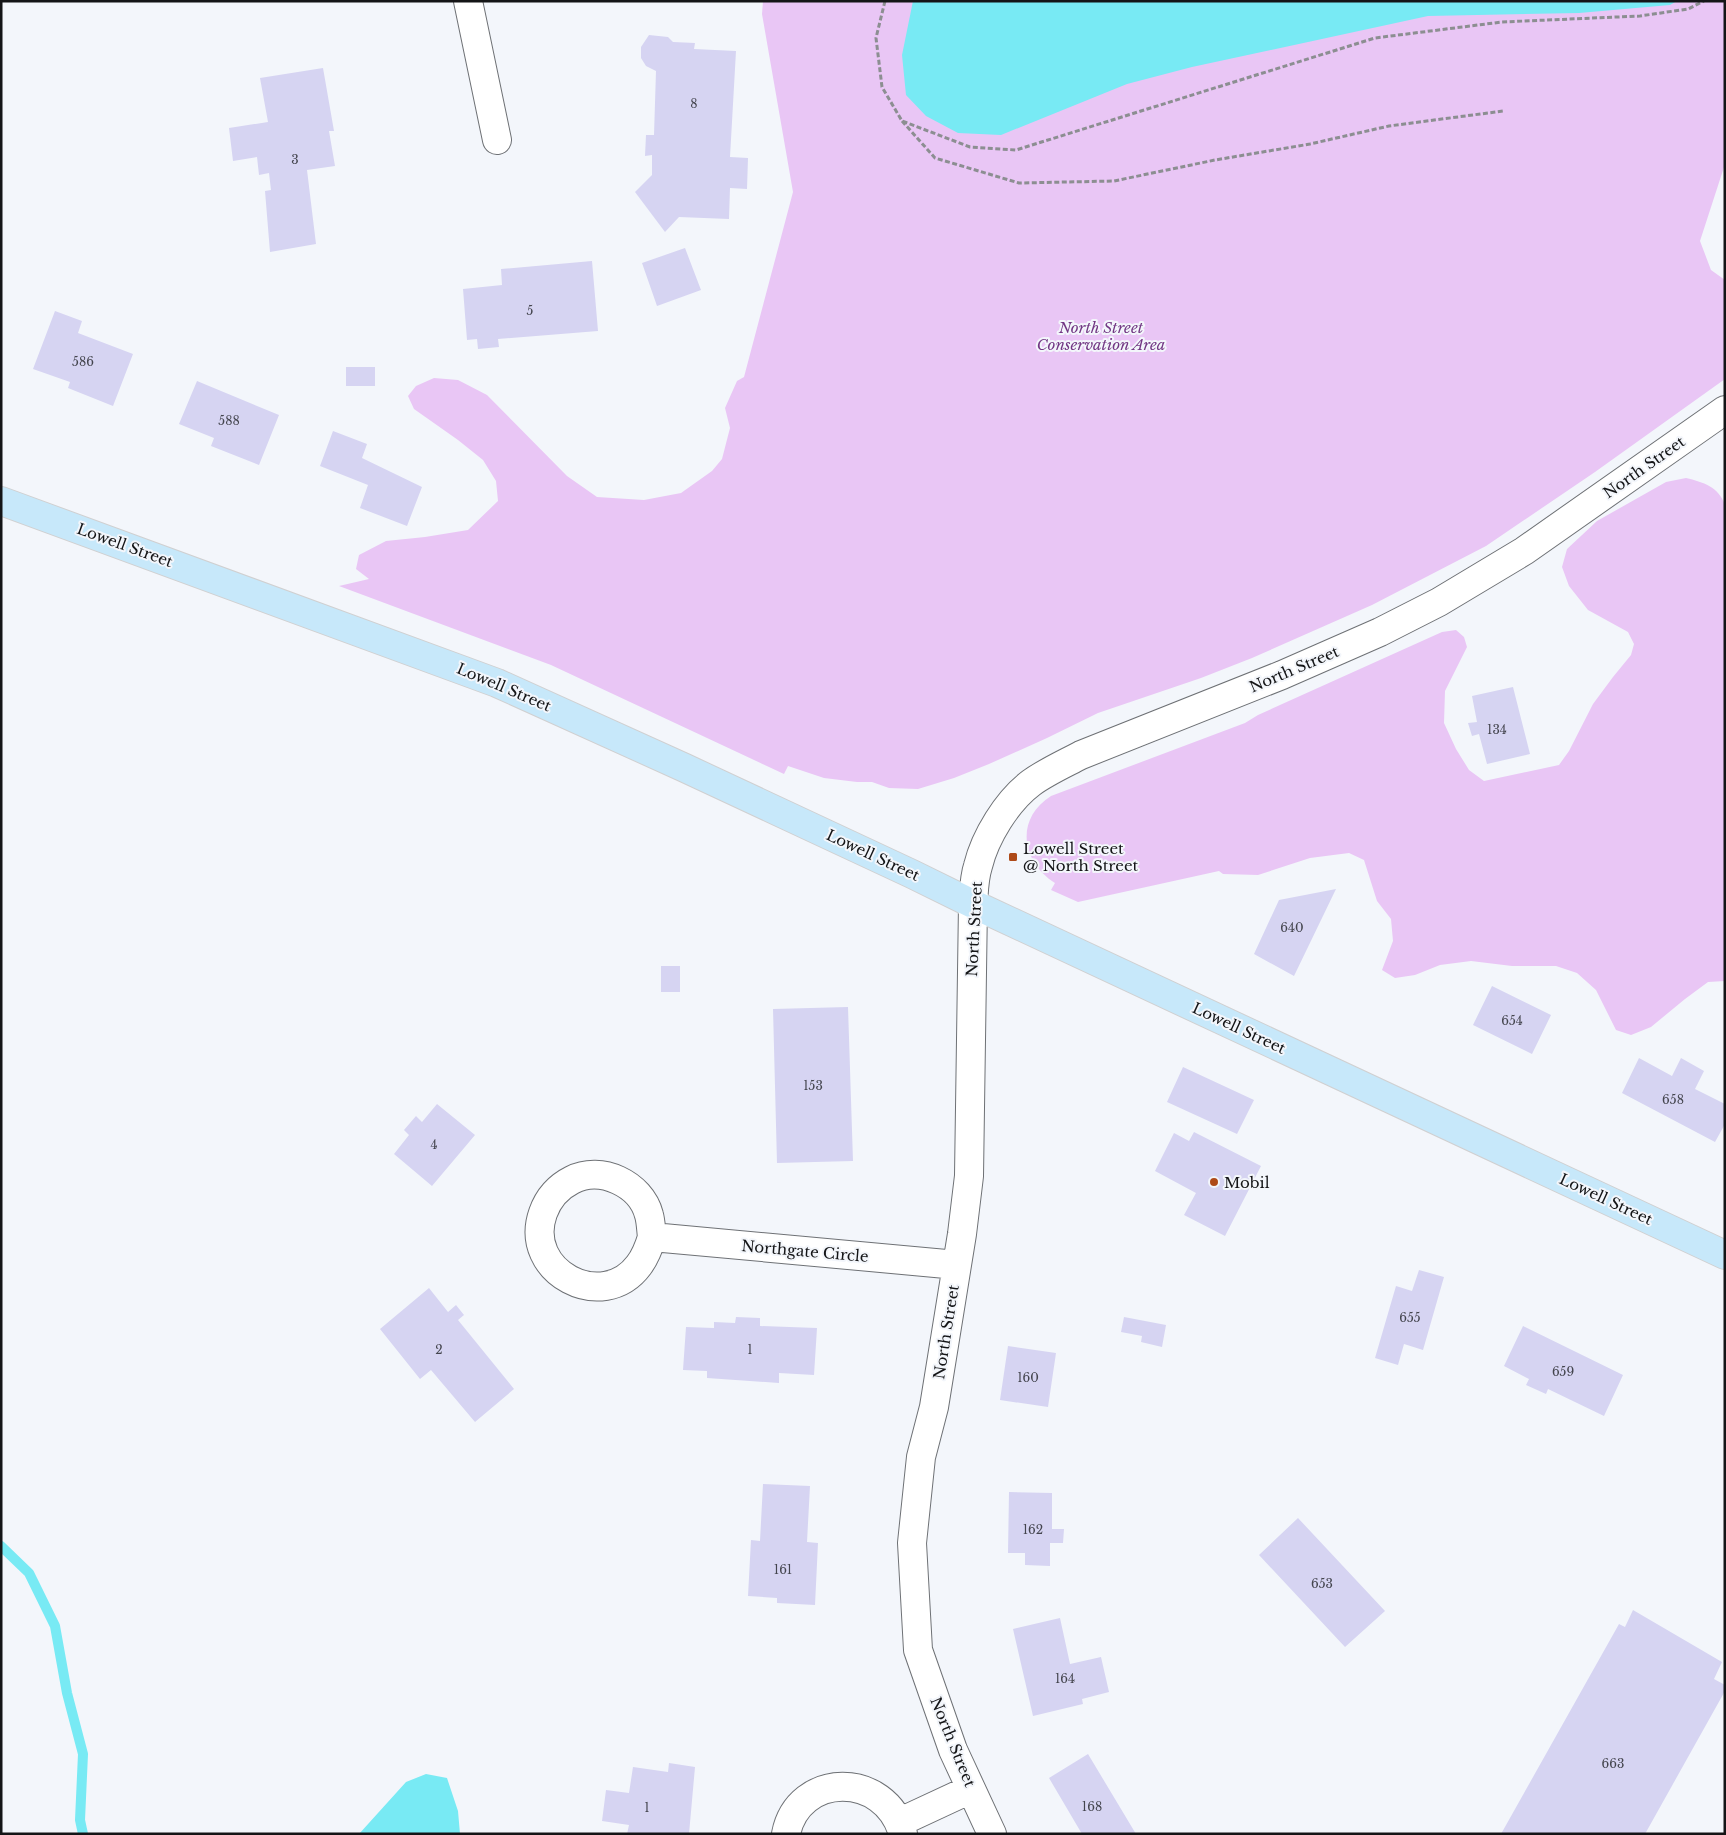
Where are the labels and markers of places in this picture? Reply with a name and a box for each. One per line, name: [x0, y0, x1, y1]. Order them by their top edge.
place label: Lowell Street @ North Street: [1023, 839, 1139, 875]
marker: Lowell Street @ North Street: [1007, 851, 1019, 863]
place label: Mobil: [1224, 1173, 1270, 1192]
marker: Mobil: [1208, 1176, 1220, 1188]

